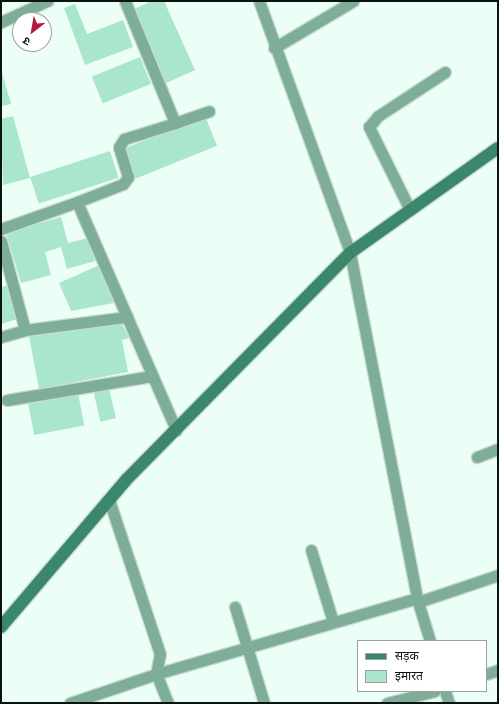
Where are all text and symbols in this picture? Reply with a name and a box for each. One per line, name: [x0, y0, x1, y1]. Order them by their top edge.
north arrow: [12, 12, 52, 52]
text: उ: [20, 34, 33, 49]
legend: [357, 640, 487, 692]
text: सड़क: [395, 648, 419, 663]
text: इमारत: [395, 668, 423, 683]

